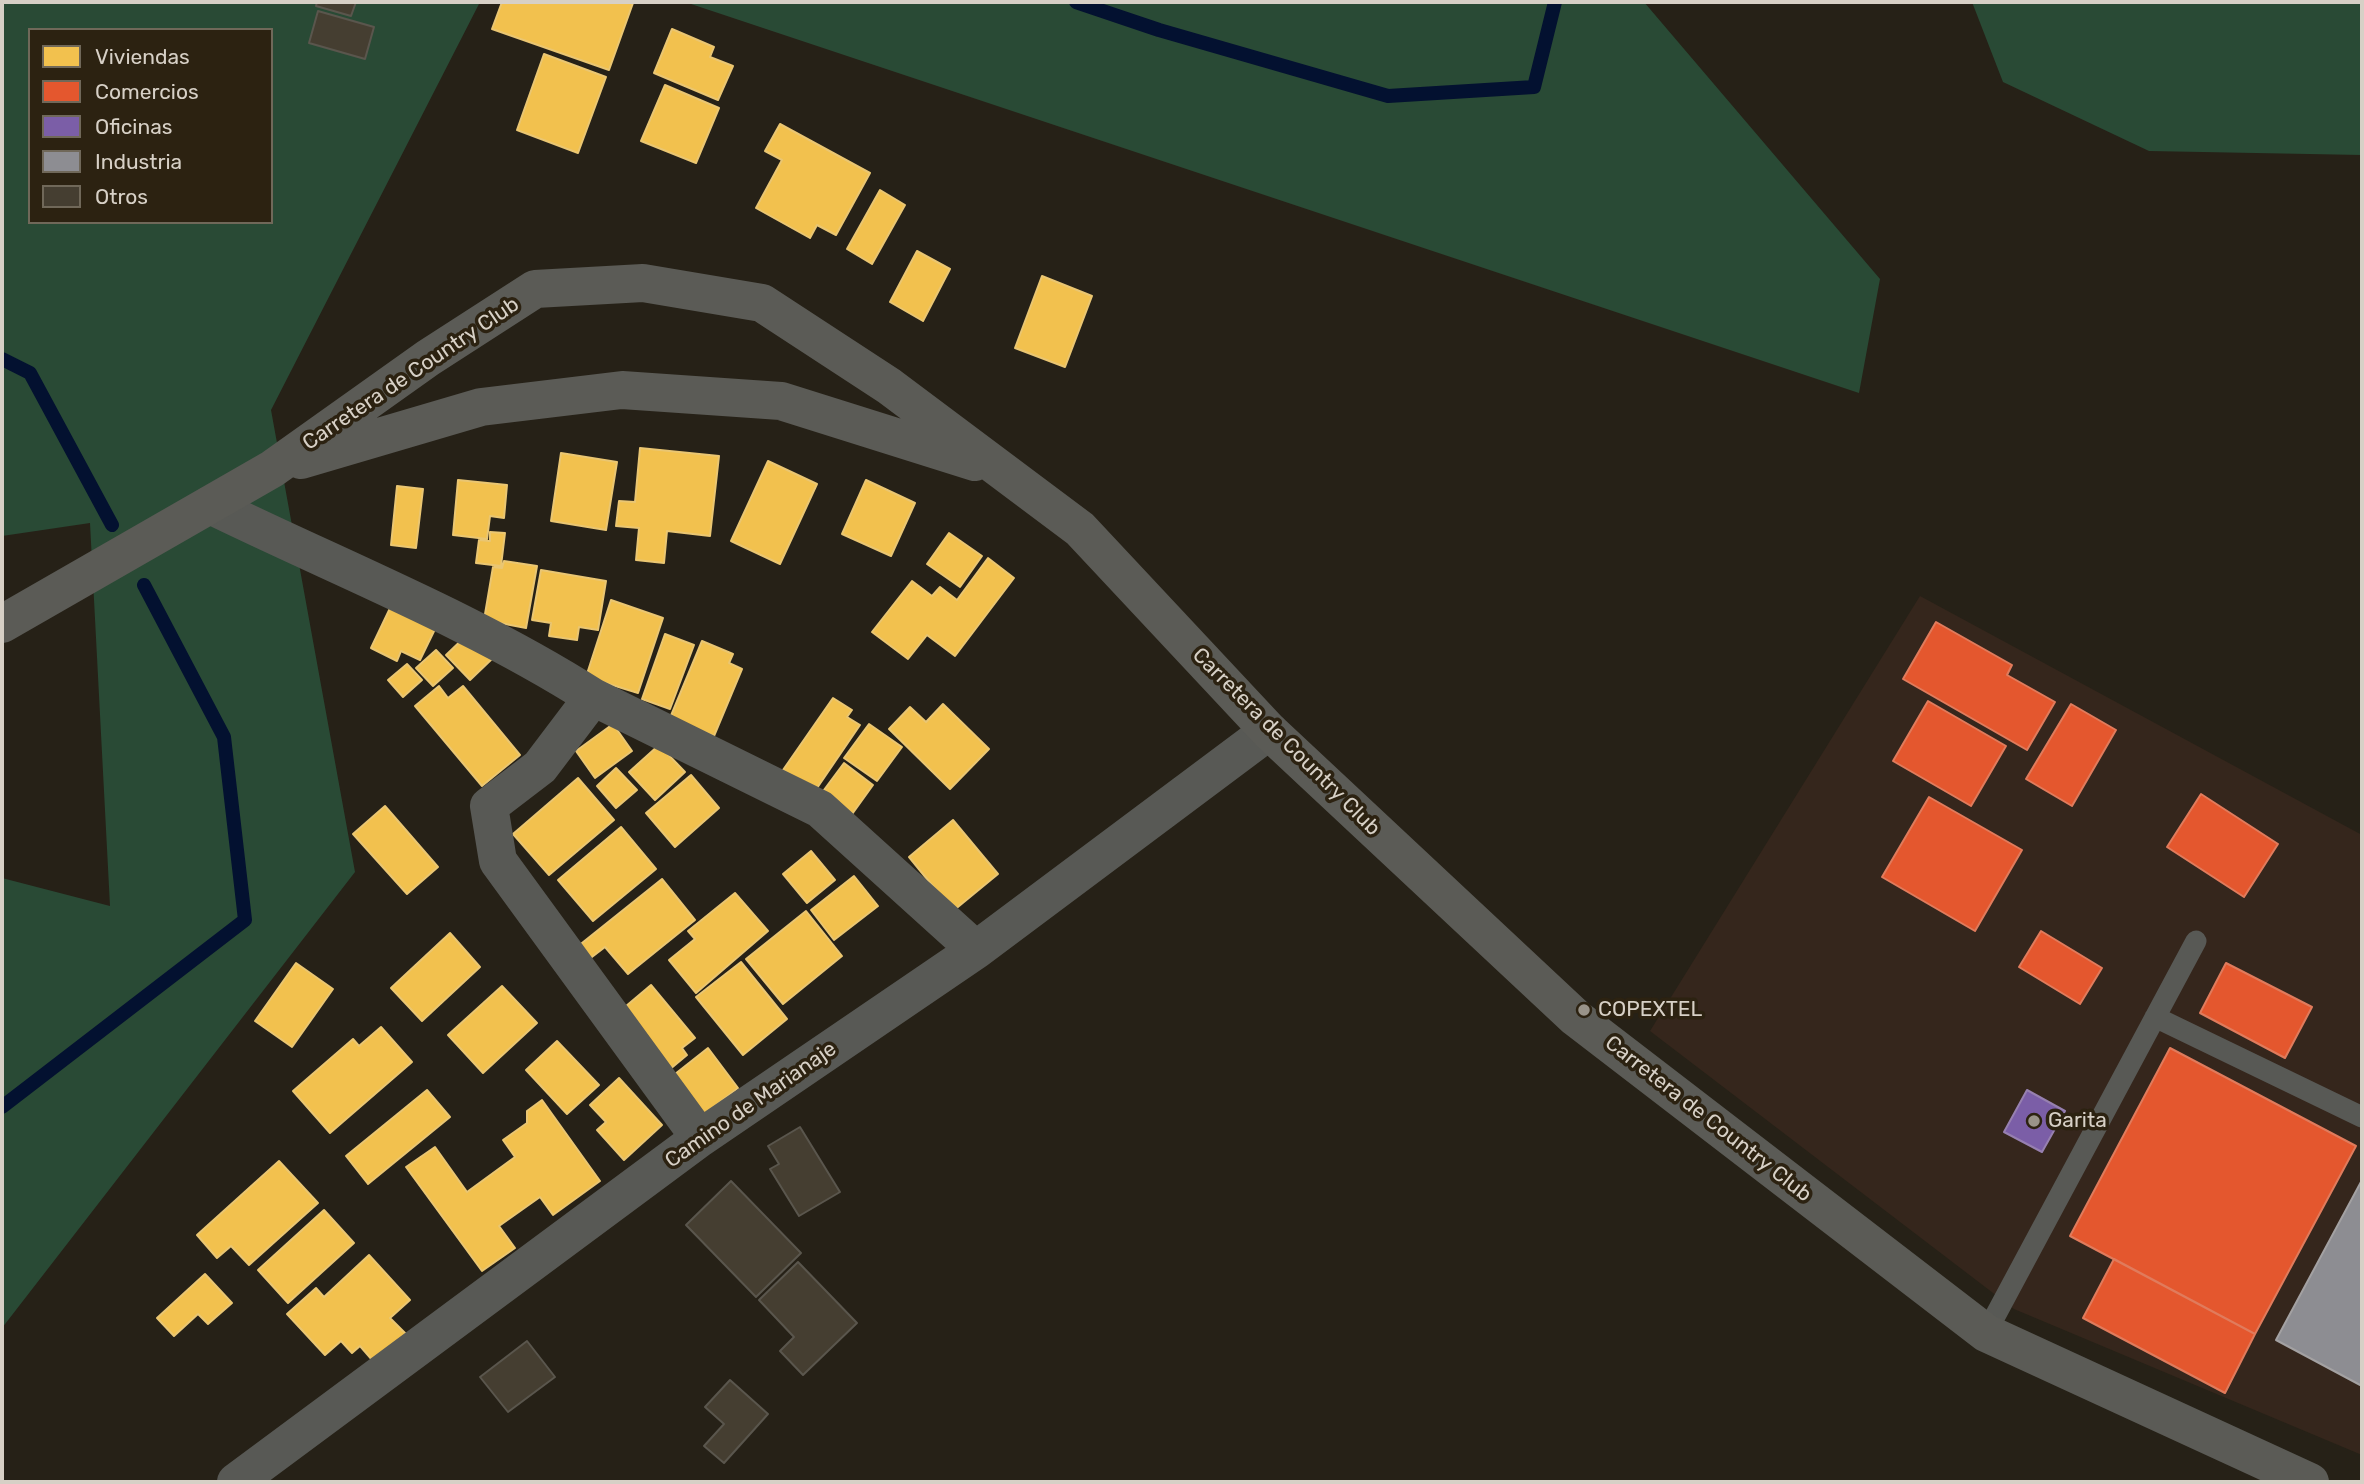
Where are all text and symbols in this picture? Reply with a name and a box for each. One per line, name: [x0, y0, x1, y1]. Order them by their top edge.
legend: [28, 28, 273, 224]
text: Viviendas: [95, 44, 190, 69]
text: Comercios: [95, 79, 199, 104]
text: Oficinas: [95, 114, 172, 139]
text: Industria: [95, 149, 182, 174]
text: Otros: [95, 184, 148, 209]
street label: Carretera de Country Club: [298, 292, 524, 456]
street label: Carretera de Country Club: [1187, 643, 1385, 841]
place label: COPEXTEL: [1598, 997, 1702, 1023]
marker: COPEXTEL: [1576, 1002, 1592, 1018]
street label: Carretera de Country Club: [1600, 1030, 1816, 1208]
street label: Camino de Marianaje: [661, 1036, 841, 1174]
place label: Garita: [2048, 1108, 2107, 1134]
marker: Garita: [2026, 1113, 2042, 1129]

